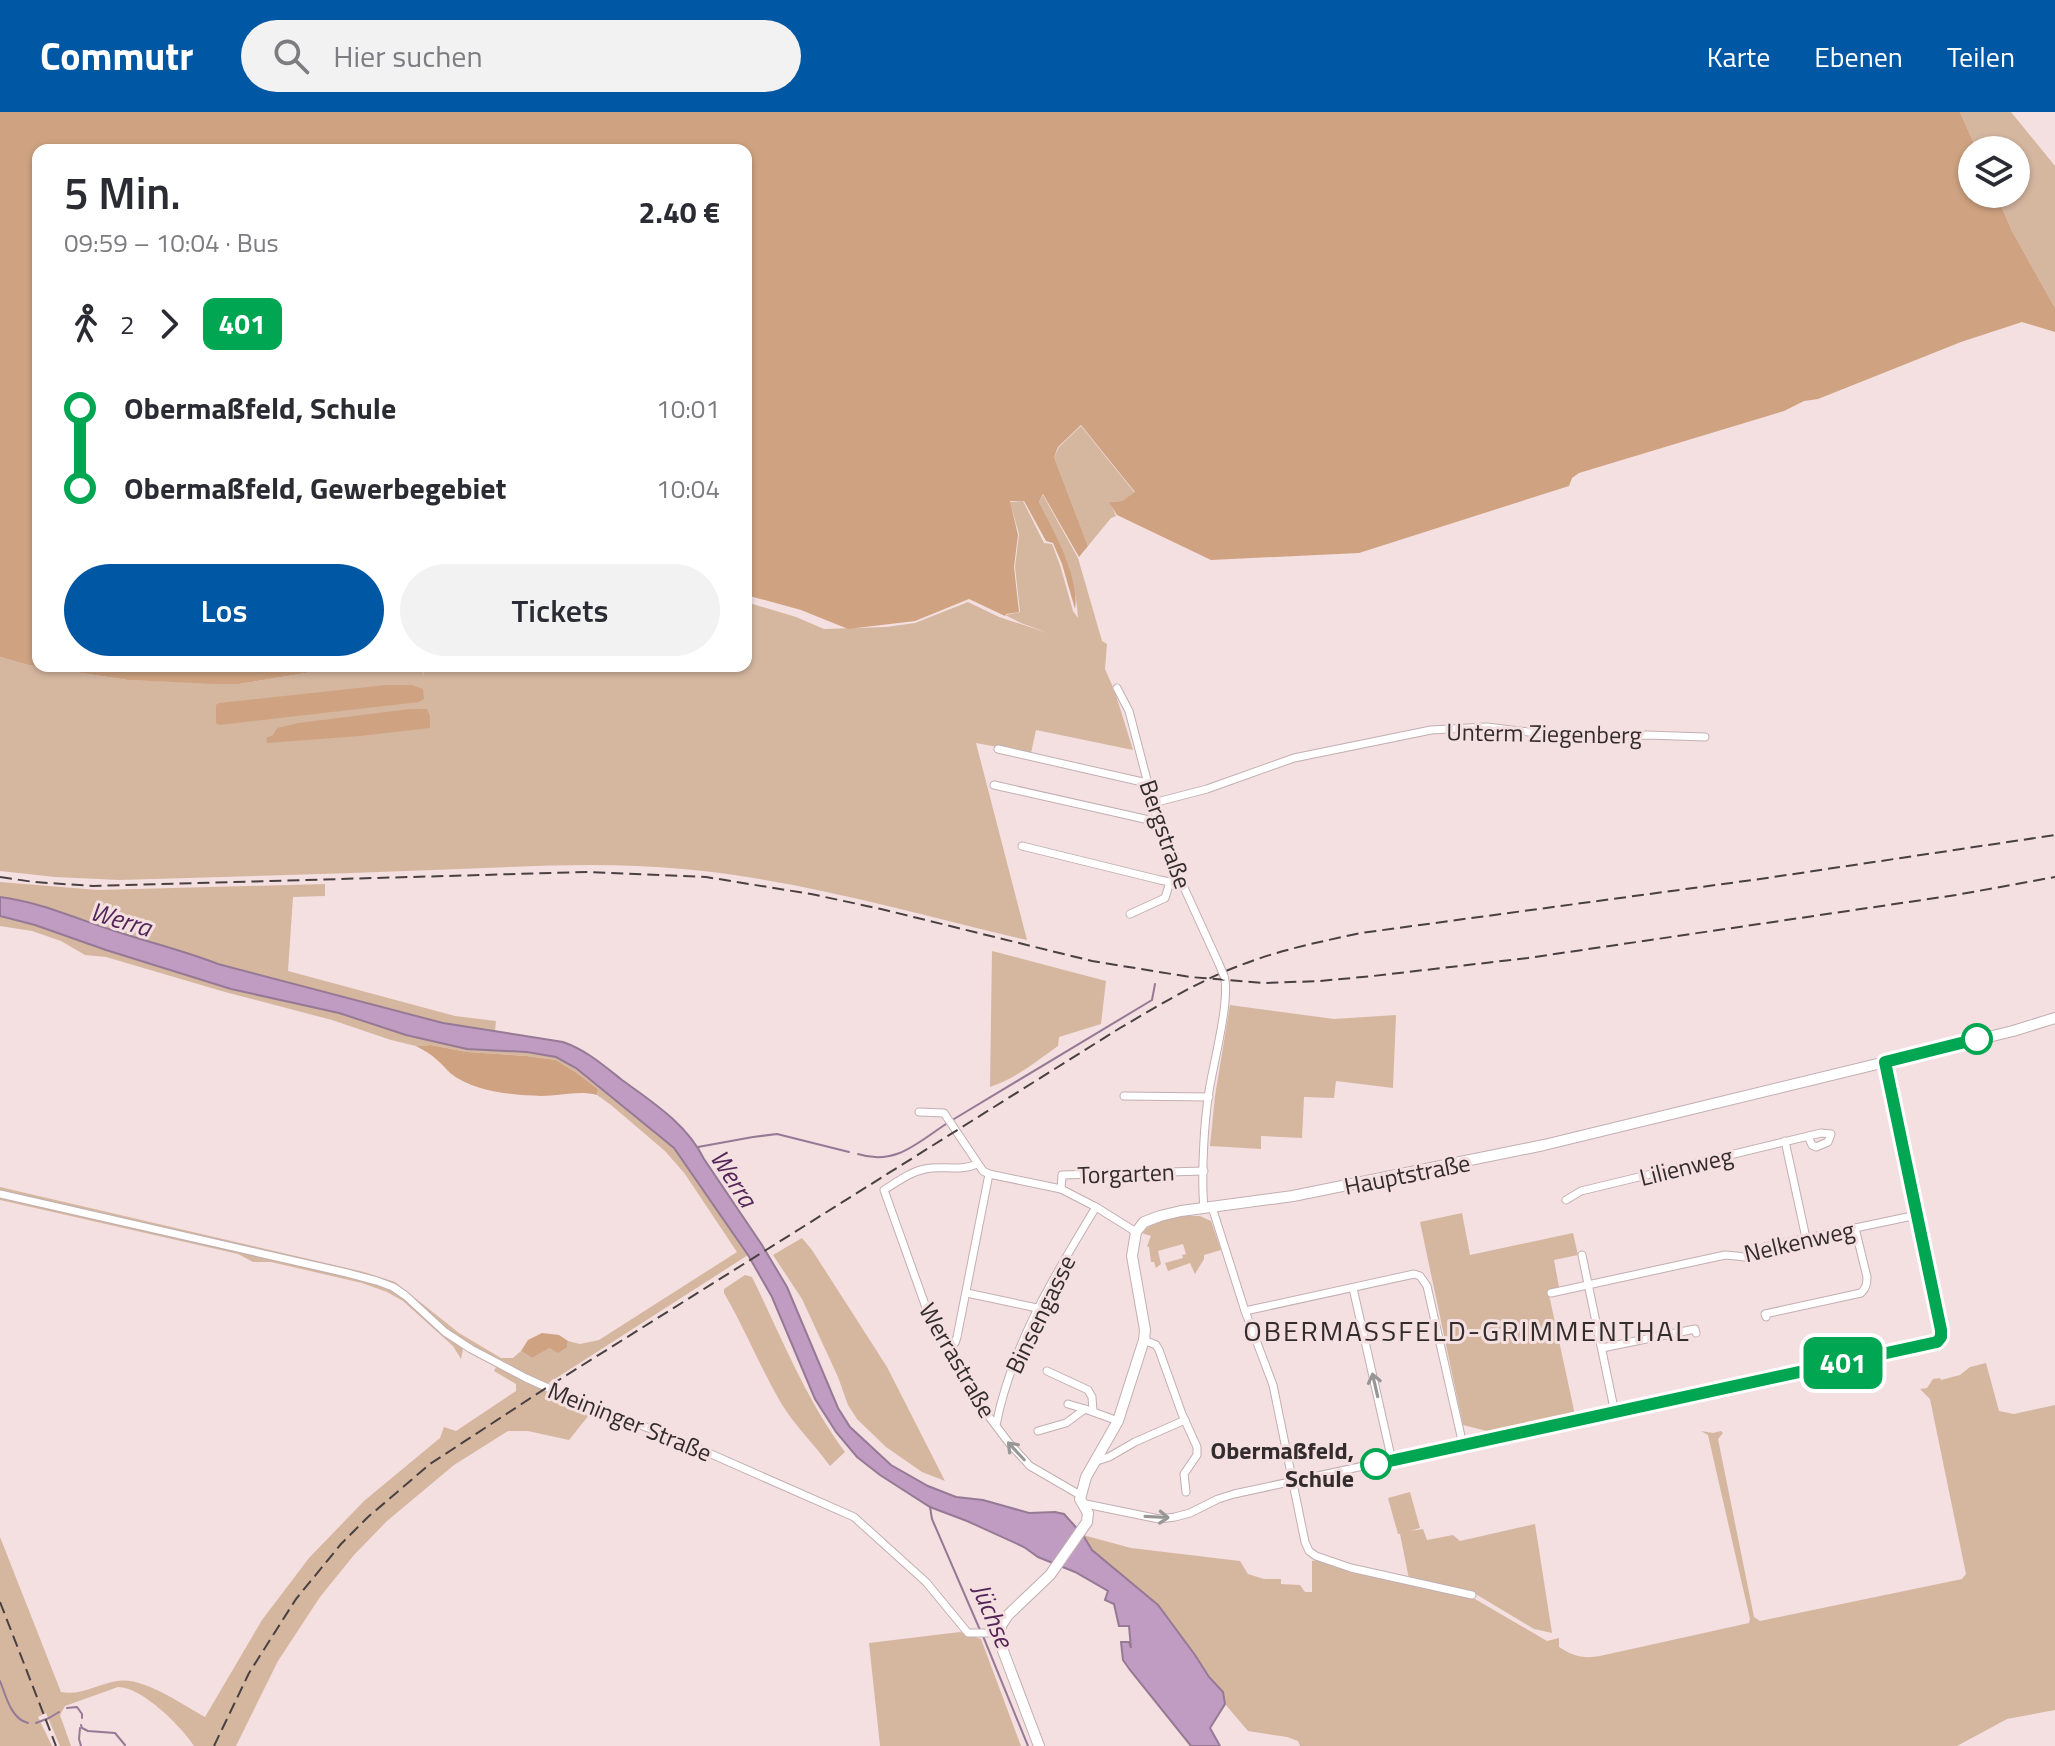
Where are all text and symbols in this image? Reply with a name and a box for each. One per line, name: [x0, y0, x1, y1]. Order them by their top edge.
search box: [241, 20, 801, 92]
text: Commutr: [40, 27, 193, 85]
text: Hier suchen: [333, 33, 483, 79]
icon: search: [269, 34, 313, 78]
text: Karte: [1707, 35, 1770, 78]
text: Ebenen: [1814, 35, 1903, 78]
text: Teilen: [1947, 35, 2015, 78]
map controls: [1958, 136, 2030, 208]
button: layers: [1958, 136, 2030, 208]
text: 5 Min.: [64, 159, 181, 226]
text: 2.40 €: [639, 189, 720, 235]
text: 09:59 – 10:04 · Bus: [64, 223, 279, 262]
icon: walk: [64, 302, 108, 346]
icon: forward: [147, 302, 191, 346]
text: 401: [219, 302, 266, 345]
text: 2: [120, 305, 135, 344]
text: Obermaßfeld, Schule: [124, 385, 396, 431]
text: 10:01: [656, 389, 720, 428]
text: Obermaßfeld, Gewerbegebiet: [124, 465, 506, 511]
text: 10:04: [656, 469, 720, 508]
button: Los: [64, 564, 384, 656]
button: Tickets: [400, 564, 720, 656]
street label: Unterm Ziegenberg: [1446, 713, 1642, 753]
street label: Bergstraße: [1131, 775, 1201, 893]
water label: Werra: [86, 891, 158, 947]
unlabelled marker: [1962, 1024, 1992, 1054]
street label: Lilienweg: [1636, 1137, 1736, 1195]
water label: Werra: [701, 1141, 768, 1216]
street label: Hauptstraße: [1341, 1144, 1473, 1204]
street label: Torgarten: [1077, 1153, 1175, 1193]
street label: Nelkenweg: [1740, 1211, 1858, 1271]
street label: Binsengasse: [996, 1249, 1084, 1379]
street label: Werrastraße: [911, 1296, 1005, 1424]
district label: OBERMASSFELD-GRIMMENTHAL: [1243, 1309, 1691, 1352]
line badge: 401: [1797, 1337, 1889, 1389]
text: 401: [1819, 1341, 1867, 1384]
street label: Meininger Straße: [543, 1372, 717, 1470]
one-way arrow: [1367, 1372, 1382, 1398]
place label: Obermaßfeld, Schule: [1211, 1432, 1354, 1496]
one-way arrow: [1007, 1441, 1026, 1461]
marker: Obermaßfeld, Schule: [1361, 1449, 1391, 1479]
one-way arrow: [1143, 1510, 1170, 1525]
water label: Jüchse: [962, 1577, 1025, 1655]

